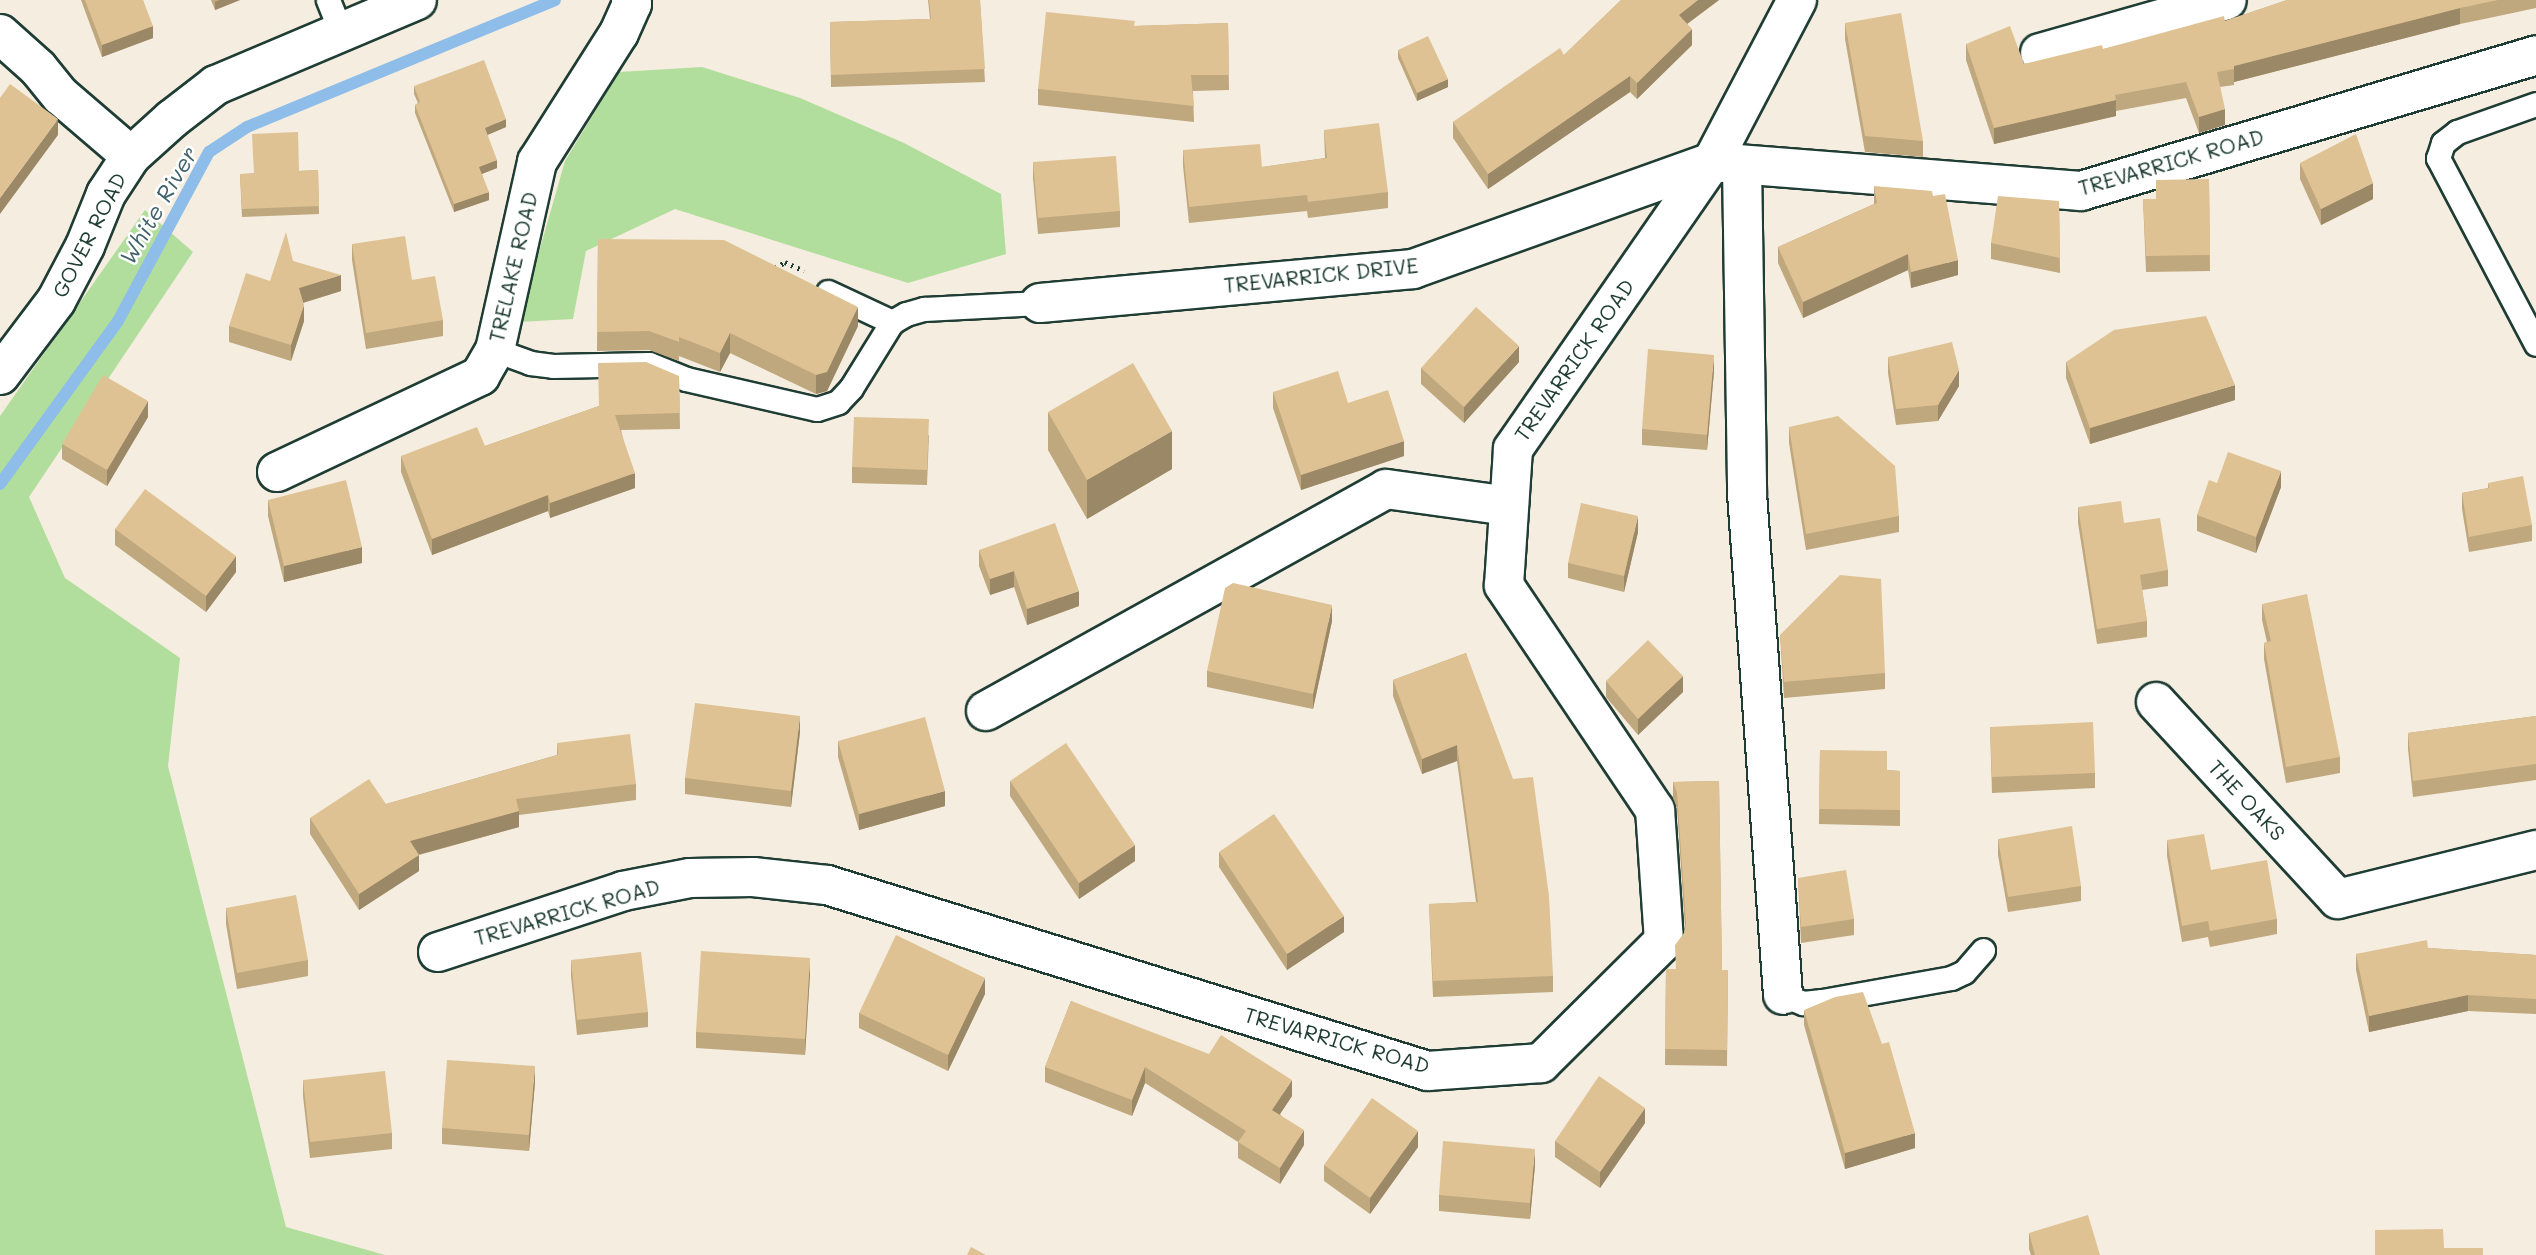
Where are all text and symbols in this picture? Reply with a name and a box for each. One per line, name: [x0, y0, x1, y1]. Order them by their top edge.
street label: TREVARRICK ROAD: [2075, 123, 2267, 201]
water label: White River: [113, 141, 203, 269]
street label: GOVER ROAD: [47, 168, 131, 302]
street label: TRELAKE ROAD: [483, 189, 543, 345]
street label: TREVARRICK DRIVE: [1223, 252, 1419, 298]
street label: TREVARRICK ROAD: [1509, 274, 1639, 446]
street label: THE OAKS: [2203, 754, 2291, 846]
street label: TREVARRICK ROAD: [471, 873, 663, 951]
street label: TREVARRICK ROAD: [1241, 1001, 1433, 1079]

